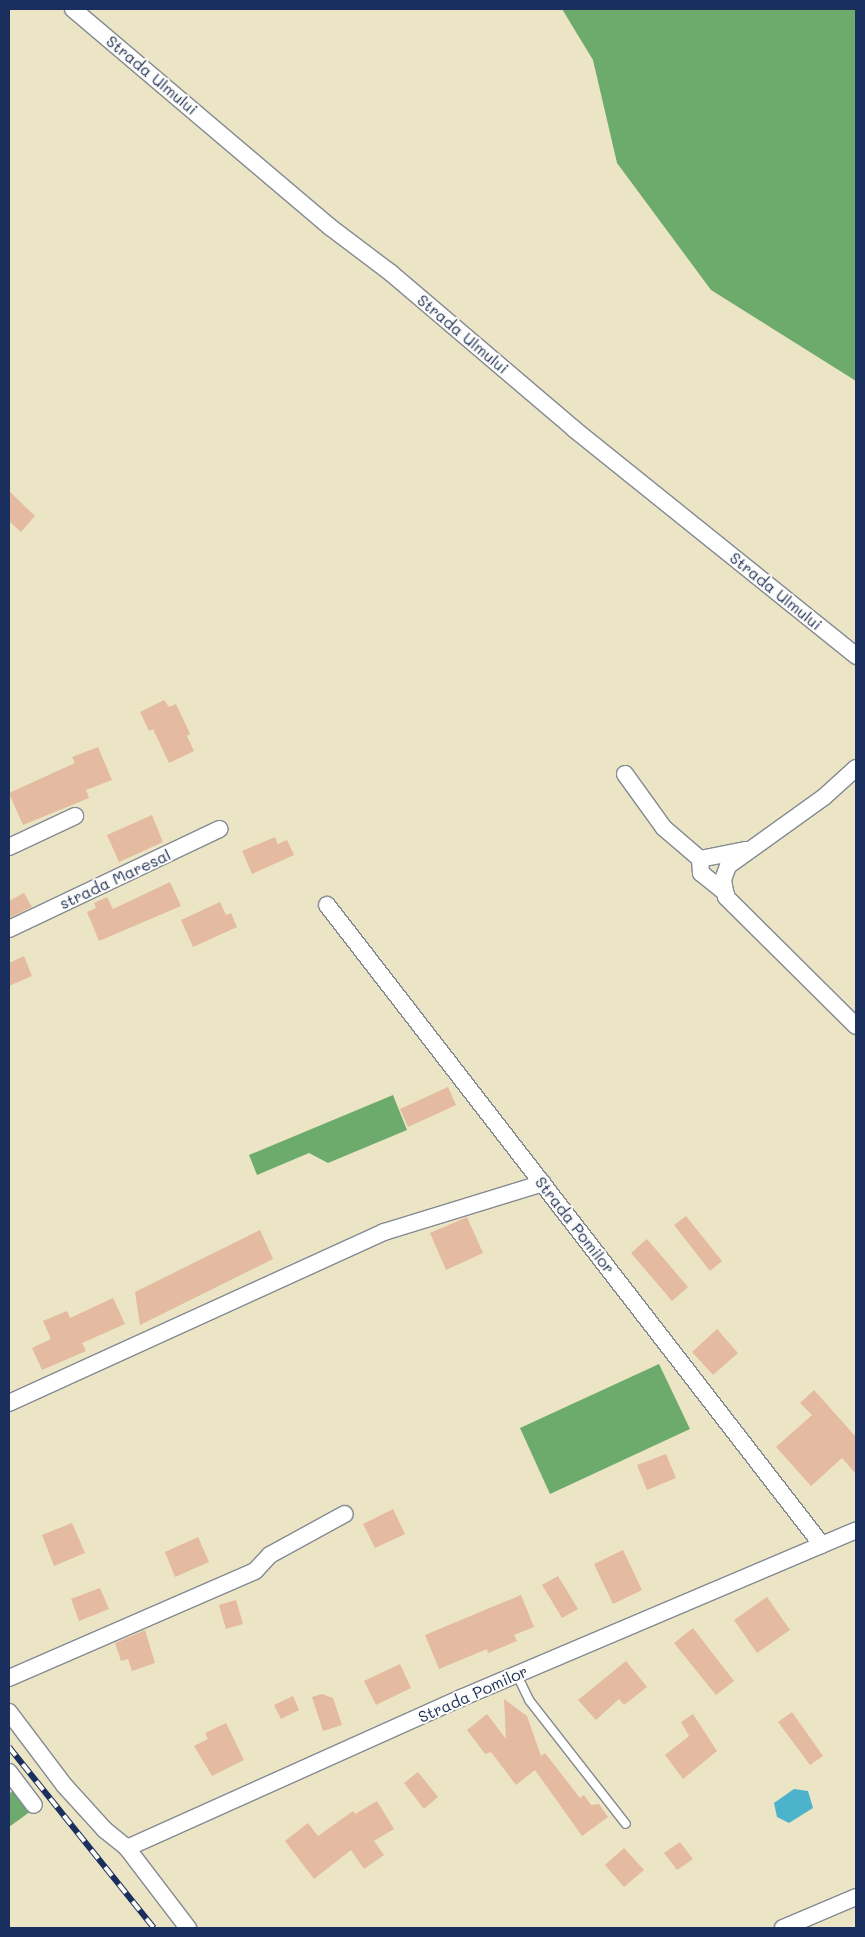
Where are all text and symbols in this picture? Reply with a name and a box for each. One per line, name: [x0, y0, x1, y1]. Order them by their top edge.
street label: Strada Ulmului: [102, 31, 202, 119]
street label: Strada Ulmului: [413, 290, 513, 378]
street label: Strada Ulmului: [726, 548, 826, 634]
street label: strada Maresal: [56, 845, 174, 913]
street label: Strada Pomilor: [531, 1173, 619, 1277]
street label: Strada Pomilor: [415, 1661, 531, 1727]

